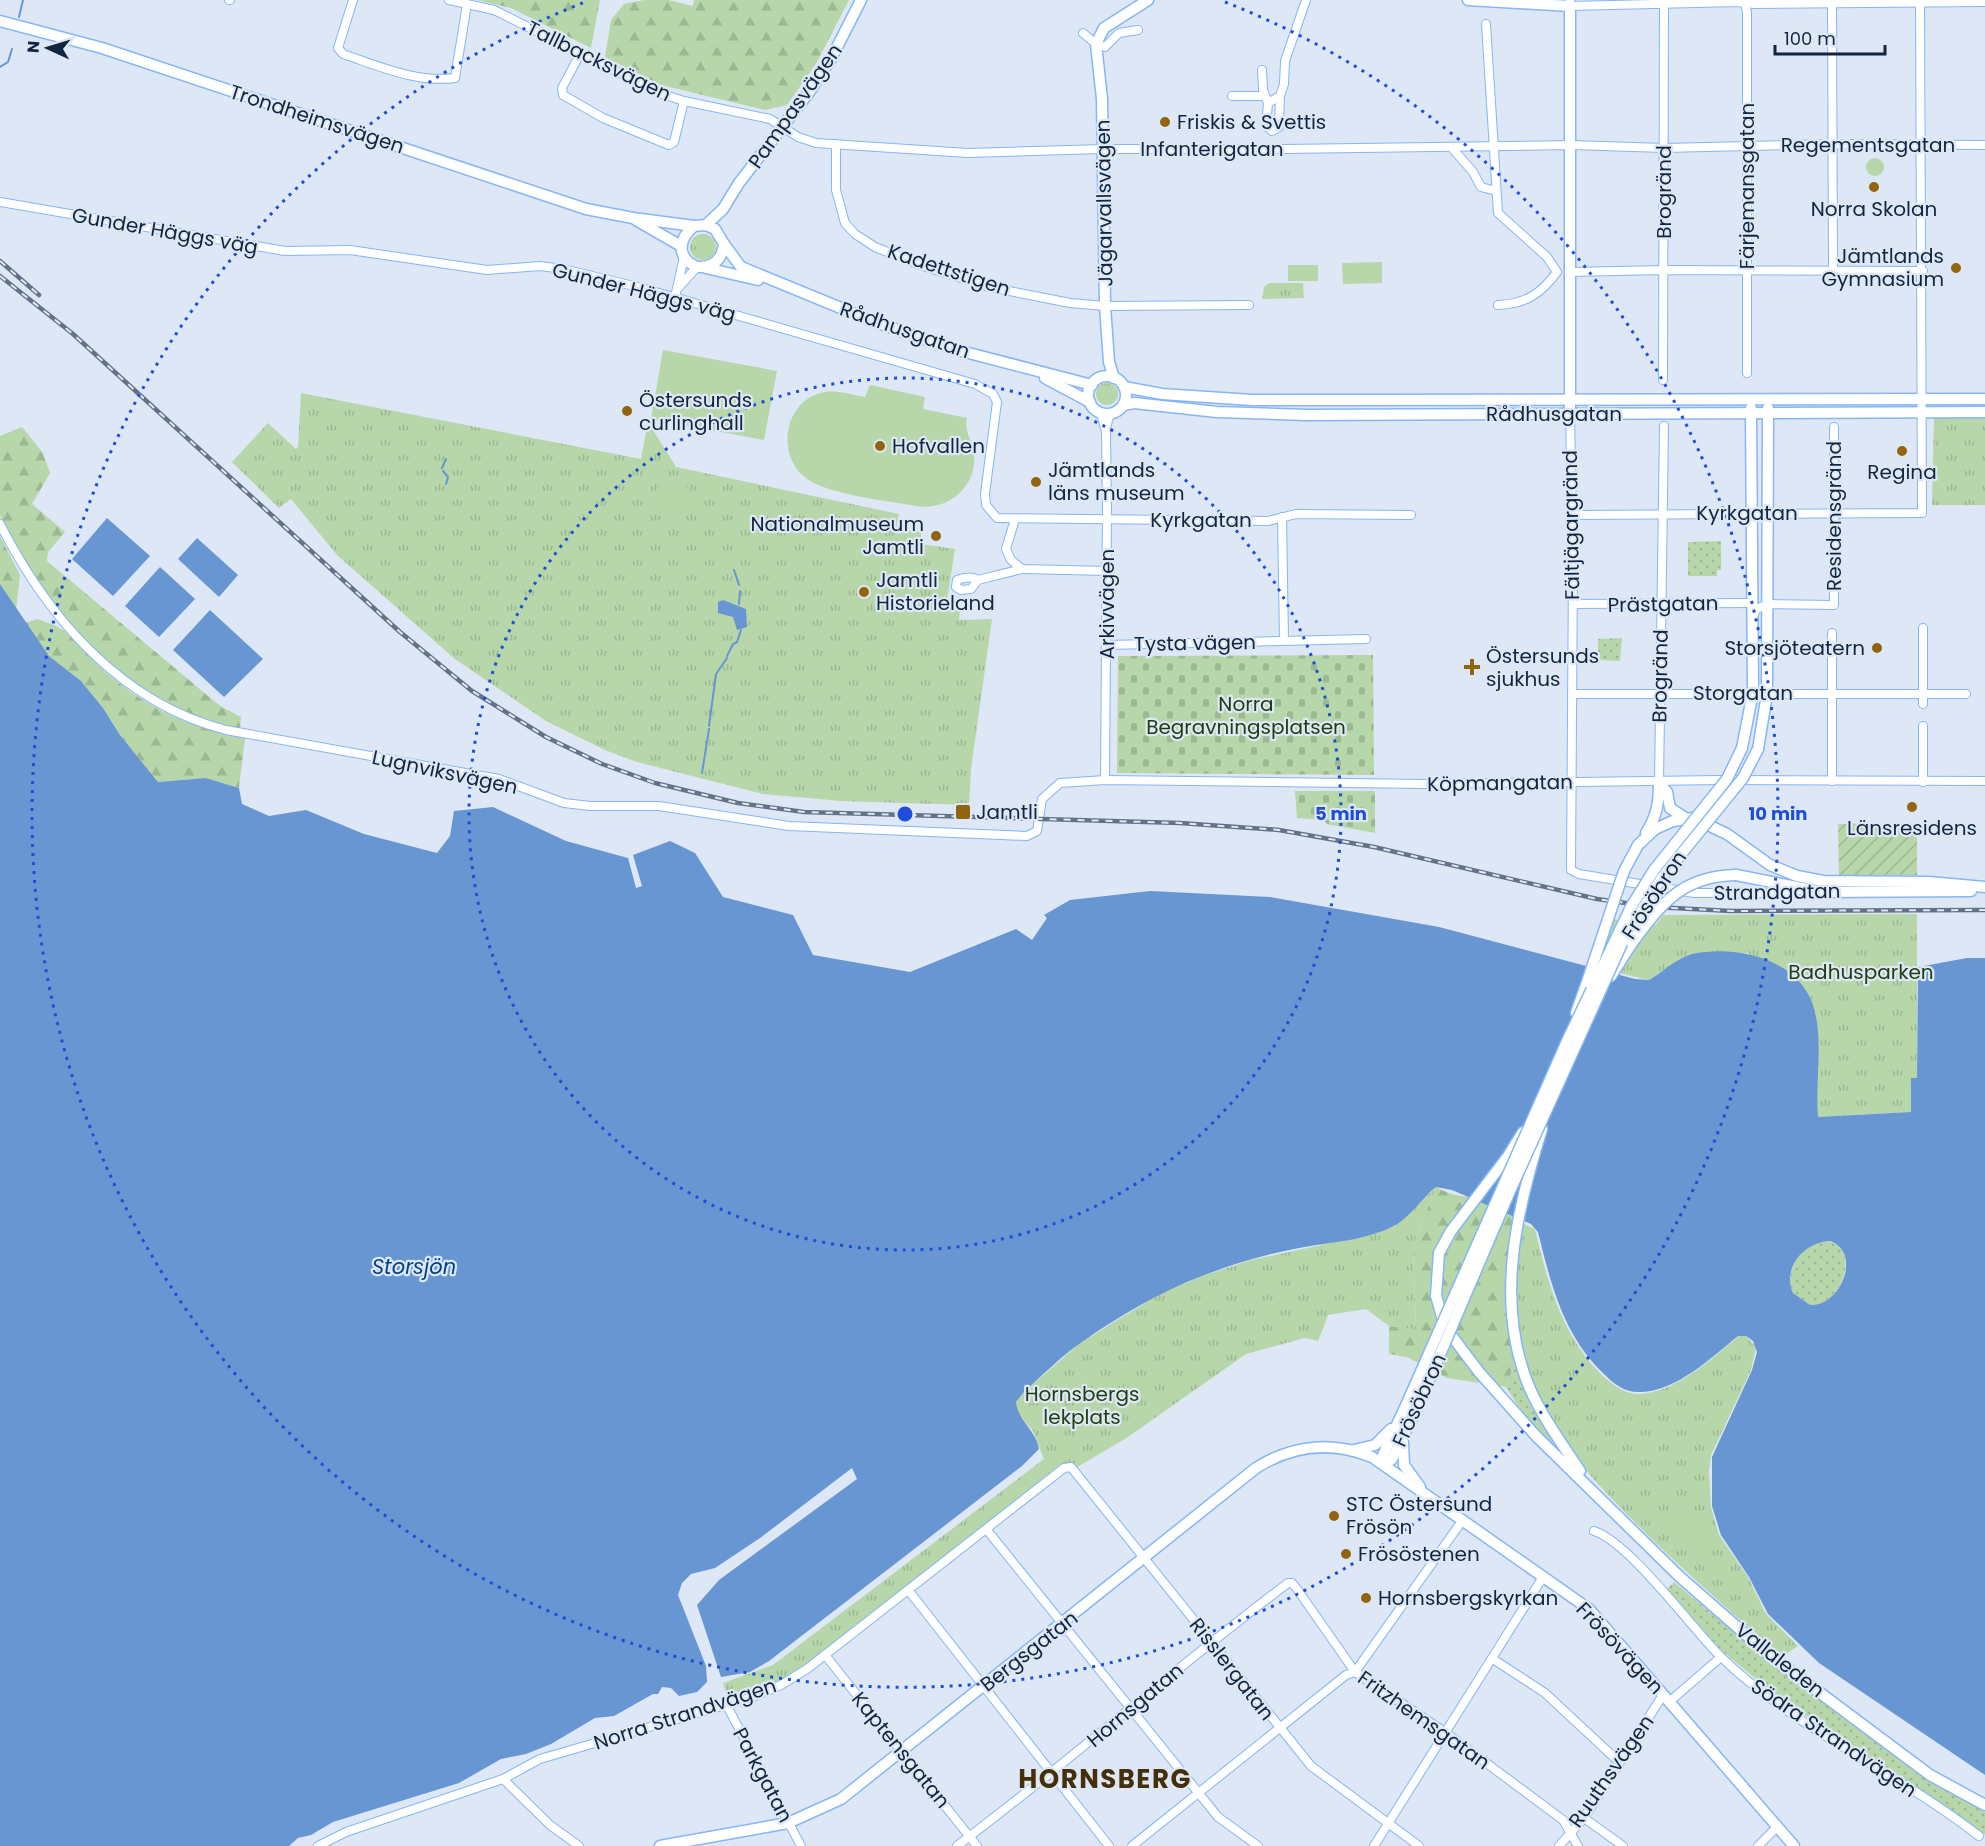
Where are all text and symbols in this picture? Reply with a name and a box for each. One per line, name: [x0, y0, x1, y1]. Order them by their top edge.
street label: Tallbacksvägen: [522, 14, 676, 108]
north arrow: [18, 18, 78, 78]
scale bar: [1775, 18, 1884, 56]
text: 100 m: [1784, 26, 1836, 51]
street label: Pampasvägen: [741, 38, 849, 174]
text: N: [22, 40, 45, 54]
street label: Trondheimsvägen: [226, 78, 408, 160]
street label: Färjemansgatan: [1733, 103, 1761, 269]
place label: Friskis & Svettis: [1177, 108, 1326, 136]
marker: Friskis & Svettis: [1158, 115, 1172, 129]
street label: Jägarvallsvägen: [1089, 119, 1119, 287]
street label: Regementsgatan: [1781, 131, 1955, 159]
street label: Infanterigatan: [1140, 135, 1284, 163]
street label: Brogränd: [1650, 145, 1678, 239]
marker: Norra Skolan: [1867, 180, 1881, 194]
place label: Norra Skolan: [1811, 195, 1937, 223]
street label: Gunder Häggs väg: [70, 201, 260, 261]
street label: Kadettstigen: [884, 237, 1014, 303]
place label: Jämtlands Gymnasium: [1822, 242, 1944, 293]
street label: Gunder Häggs väg: [549, 256, 739, 328]
marker: Jämtlands Gymnasium: [1949, 261, 1963, 275]
street label: Rådhusgatan: [836, 295, 974, 365]
place label: Östersunds curlinghall: [639, 386, 752, 437]
street label: Rådhusgatan: [1486, 400, 1622, 428]
marker: Östersunds curlinghall: [620, 404, 634, 418]
place label: Hofvallen: [892, 432, 985, 460]
marker: Hofvallen: [873, 439, 887, 453]
street label: Residensgränd: [1820, 441, 1848, 591]
marker: Regina: [1895, 444, 1909, 458]
street label: Fältjägargränd: [1556, 450, 1586, 600]
place label: Jämtlands läns museum: [1048, 456, 1185, 507]
place label: Regina: [1867, 458, 1937, 486]
marker: Jämtlands läns museum: [1029, 475, 1043, 489]
street label: Kyrkgatan: [1696, 499, 1798, 527]
street label: Kyrkgatan: [1150, 506, 1252, 534]
place label: Nationalmuseum Jamtli: [751, 510, 924, 561]
marker: Nationalmuseum Jamtli: [929, 529, 943, 543]
street label: Arkivvägen: [1093, 549, 1121, 659]
place label: Jamtli Historieland: [876, 566, 995, 617]
marker: Jamtli Historieland: [857, 585, 871, 599]
street label: Prästgatan: [1607, 589, 1719, 619]
street label: Tysta vägen: [1134, 628, 1256, 658]
street label: Brogränd: [1645, 629, 1675, 723]
place label: Storsjöteatern: [1724, 634, 1865, 662]
marker: Storsjöteatern: [1870, 641, 1884, 655]
place label: Östersunds sjukhus: [1486, 642, 1599, 693]
marker: Östersunds sjukhus: [1463, 658, 1481, 676]
street label: Storgatan: [1693, 679, 1793, 707]
park label: Norra Begravningsplatsen: [1146, 690, 1346, 741]
street label: Lugnviksvägen: [370, 743, 520, 801]
street label: Köpmangatan: [1427, 768, 1573, 798]
place label: Jamtli: [976, 798, 1038, 826]
marker: Länsresidens: [1905, 800, 1919, 814]
text: 5 min: [1315, 801, 1367, 826]
text: 10 min: [1749, 801, 1807, 826]
marker: Jamtli: [954, 803, 972, 821]
centre of rings: [895, 804, 915, 824]
place label: Länsresidens: [1847, 814, 1977, 842]
street label: Frösöbron: [1615, 845, 1693, 945]
street label: Strandgatan: [1713, 877, 1841, 907]
park label: Badhusparken: [1788, 958, 1934, 986]
water label: Storsjön: [372, 1252, 456, 1281]
street label: Frösöbron: [1385, 1349, 1453, 1451]
park label: Hornsbergs lekplats: [1025, 1380, 1139, 1431]
place label: STC Östersund Frösön: [1346, 1490, 1492, 1541]
marker: STC Östersund Frösön: [1327, 1509, 1341, 1523]
place label: Frösöstenen: [1358, 1540, 1480, 1568]
marker: Frösöstenen: [1339, 1547, 1353, 1561]
place label: Hornsbergskyrkan: [1378, 1584, 1558, 1612]
marker: Hornsbergskyrkan: [1359, 1591, 1373, 1605]
street label: Frösövägen: [1570, 1596, 1670, 1700]
street label: Bergsgatan: [974, 1604, 1084, 1698]
street label: Risslergatan: [1183, 1612, 1281, 1726]
street label: Vallaleden: [1729, 1616, 1831, 1704]
street label: Hornsgatan: [1081, 1656, 1189, 1754]
street label: Fritzhemsgatan: [1352, 1664, 1496, 1776]
street label: Norra Strandvägen: [590, 1671, 780, 1757]
street label: Södra Strandvägen: [1746, 1672, 1922, 1804]
street label: Kaptensgatan: [845, 1686, 957, 1814]
street label: Ruuthsvägen: [1562, 1709, 1660, 1833]
street label: Parkgatan: [726, 1723, 800, 1827]
district label: HORNSBERG: [1018, 1761, 1192, 1797]

